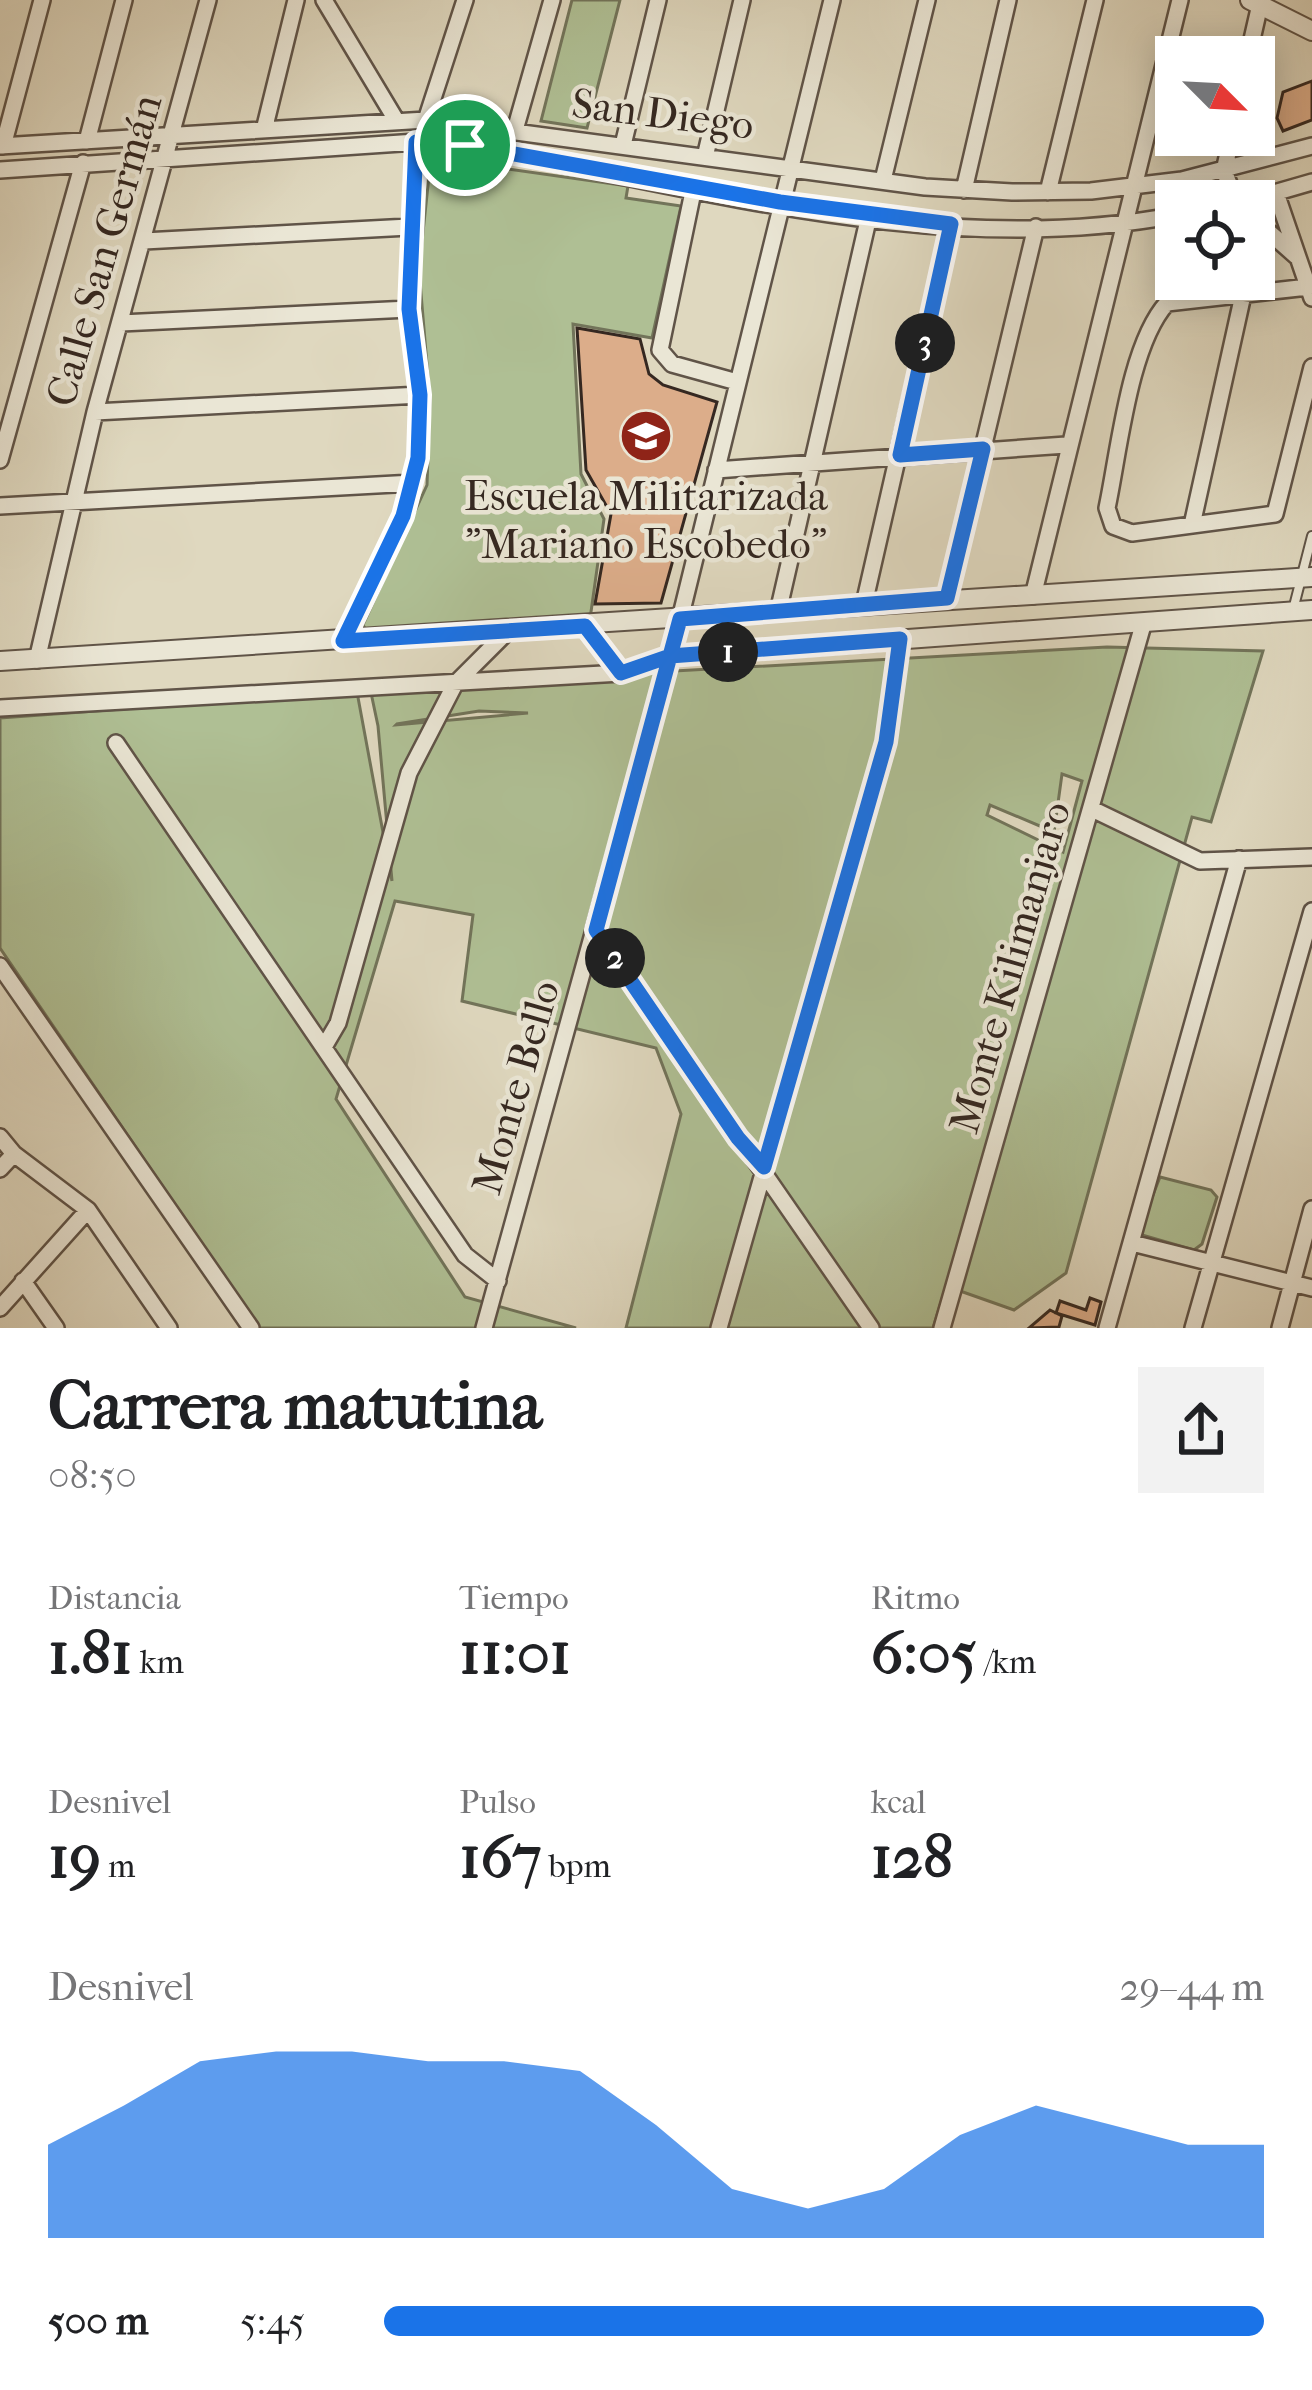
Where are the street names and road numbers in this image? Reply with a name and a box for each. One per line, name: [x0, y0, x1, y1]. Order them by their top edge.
street label: San Diego: [569, 79, 757, 150]
street label: Calle San Germán: [37, 89, 172, 412]
street label: Monte Kilimanjaro: [940, 796, 1081, 1139]
street label: Monte Bello: [463, 975, 570, 1200]

